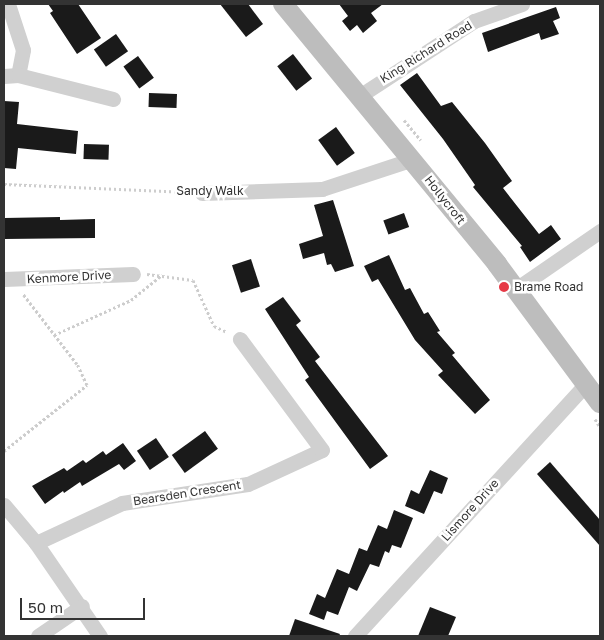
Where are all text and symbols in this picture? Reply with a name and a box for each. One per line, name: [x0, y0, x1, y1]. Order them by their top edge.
street label: King Richard Road: [377, 18, 475, 86]
street label: Hollycroft: [422, 173, 468, 227]
street label: Sandy Walk: [176, 184, 244, 198]
street label: Kenmore Drive: [26, 268, 112, 286]
place label: Brame Road: [514, 280, 583, 294]
marker: Brame Road: [498, 281, 510, 293]
street label: Lismore Drive: [438, 476, 502, 544]
street label: Bearsden Crescent: [132, 477, 242, 509]
scale bar: [22, 588, 148, 620]
text: 50 m: [28, 598, 63, 616]

